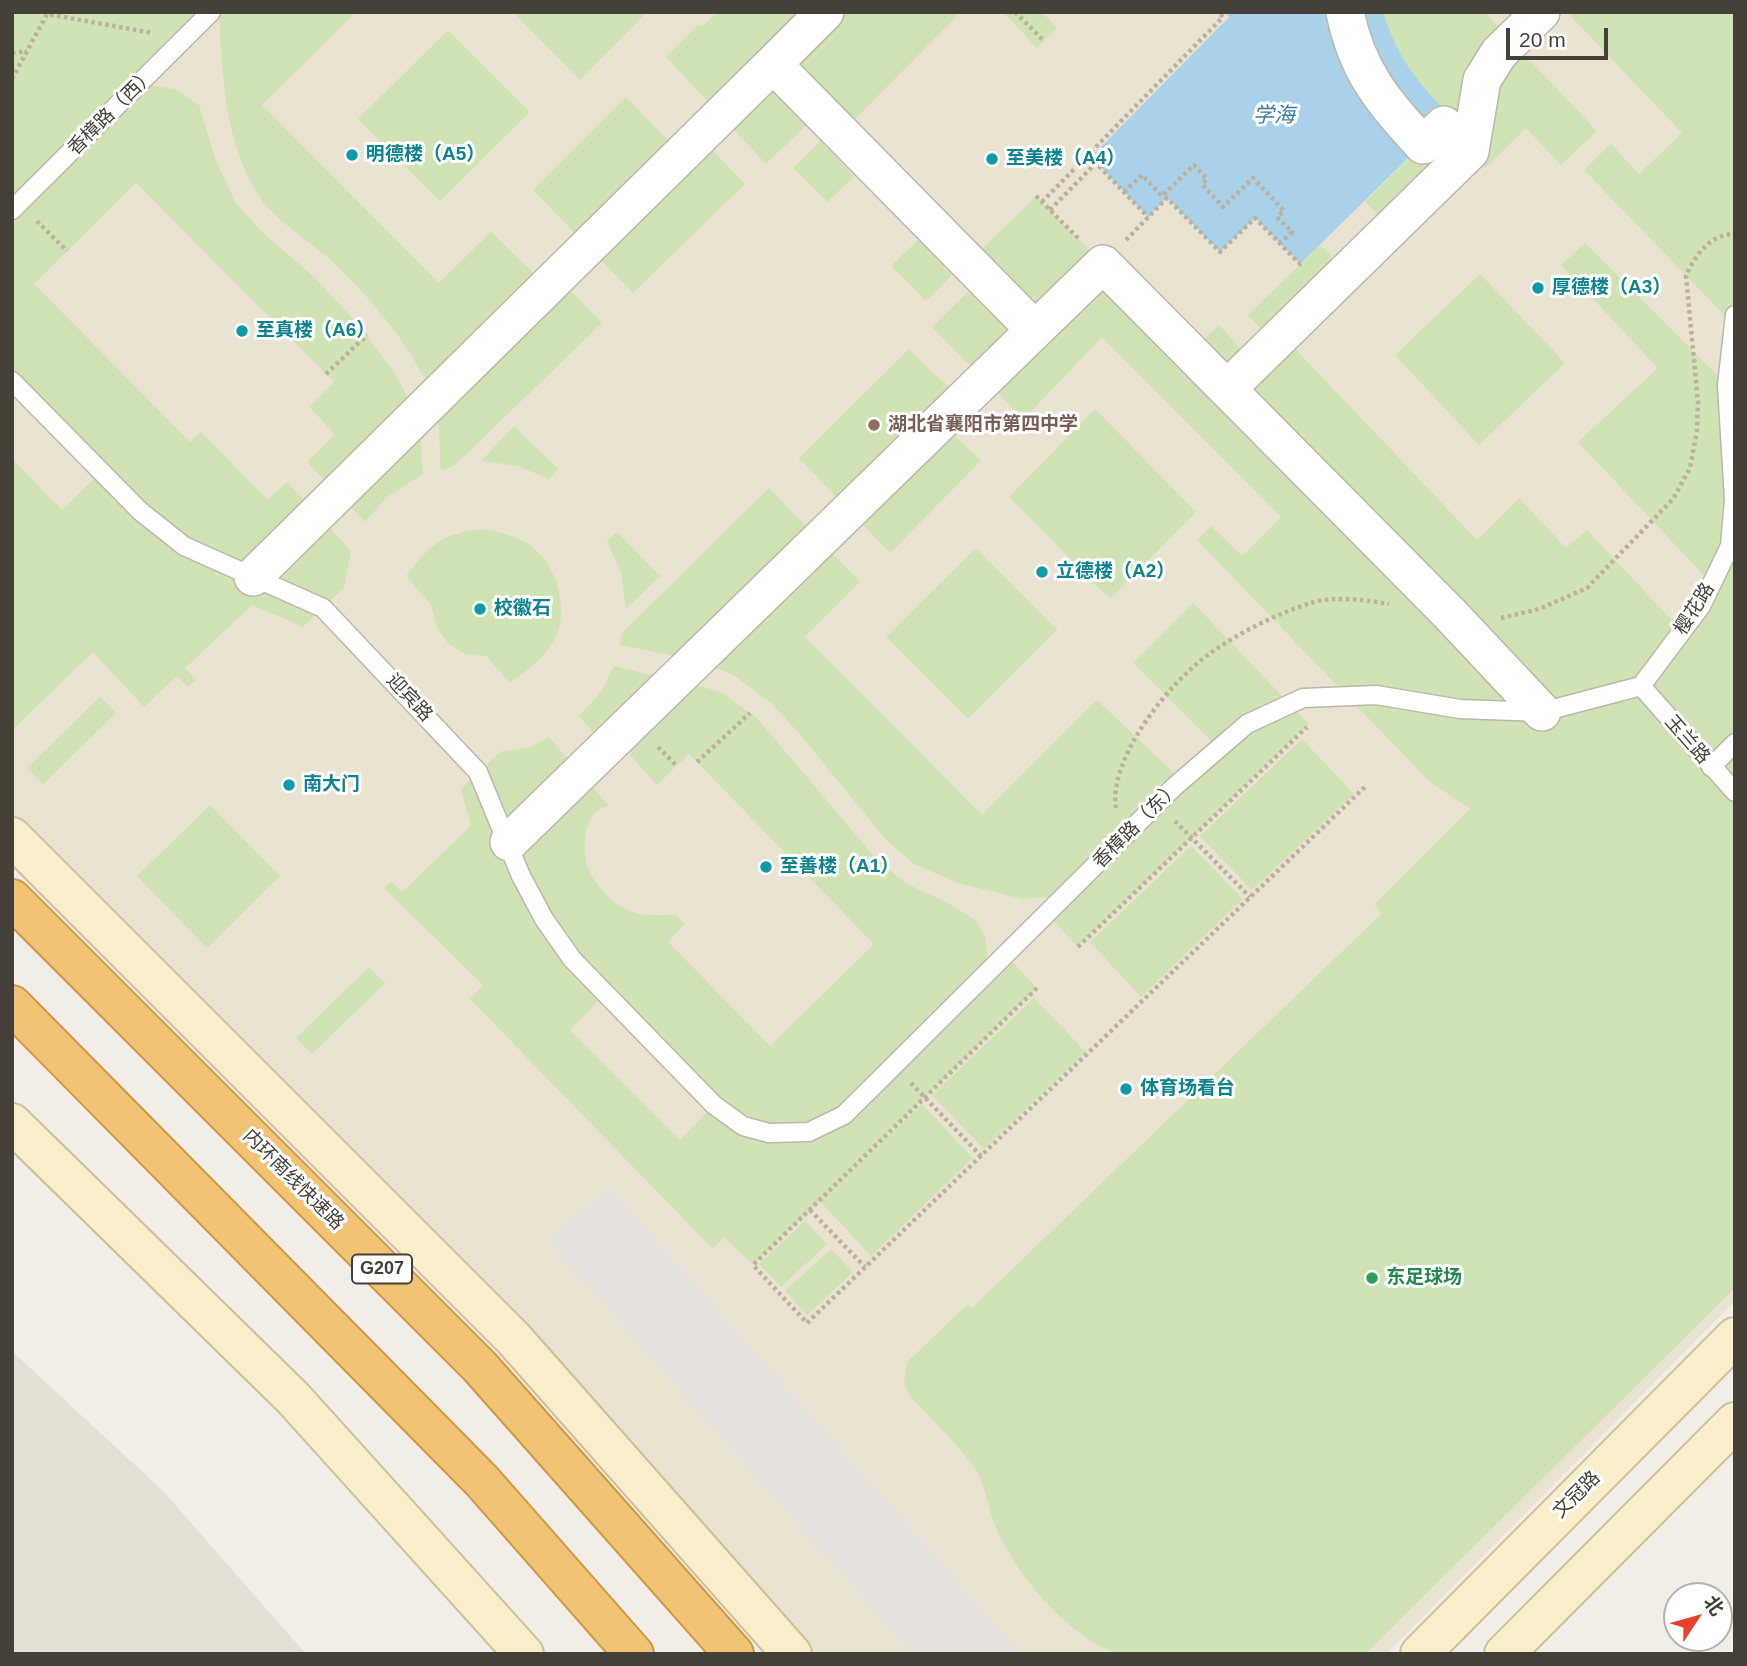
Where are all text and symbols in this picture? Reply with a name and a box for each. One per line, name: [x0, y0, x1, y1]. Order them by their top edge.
scale bar: [1509, 14, 1610, 58]
text: 20 m: [1519, 28, 1566, 51]
street label: 香樟路（西）: [64, 64, 160, 160]
water label: 学海: [1253, 103, 1295, 129]
place label: 明德楼（A5）: [366, 144, 485, 166]
marker: 明德楼（A5）: [344, 147, 360, 163]
place label: 至美楼（A4）: [1006, 148, 1125, 170]
marker: 至美楼（A4）: [984, 151, 1000, 167]
place label: 厚德楼（A3）: [1552, 277, 1671, 299]
marker: 厚德楼（A3）: [1530, 280, 1546, 296]
place label: 至真楼（A6）: [256, 320, 375, 342]
marker: 至真楼（A6）: [234, 323, 250, 339]
place label: 湖北省襄阳市第四中学: [888, 414, 1078, 436]
marker: 湖北省襄阳市第四中学: [866, 417, 882, 433]
place label: 立德楼（A2）: [1056, 561, 1175, 583]
marker: 立德楼（A2）: [1034, 564, 1050, 580]
street label: 樱花路: [1670, 579, 1720, 639]
place label: 校徽石: [494, 598, 551, 620]
marker: 校徽石: [472, 601, 488, 617]
street label: 迎宾路: [381, 669, 437, 727]
street label: 玉兰路: [1660, 711, 1714, 769]
place label: 南大门: [303, 774, 360, 796]
marker: 南大门: [281, 777, 297, 793]
street label: 香樟路（东）: [1089, 777, 1185, 873]
place label: 至善楼（A1）: [780, 856, 899, 878]
marker: 至善楼（A1）: [758, 859, 774, 875]
place label: 体育场看台: [1140, 1078, 1235, 1100]
marker: 体育场看台: [1118, 1081, 1134, 1097]
street label: 内环南线快速路: [238, 1125, 348, 1235]
road number: G207: [352, 1254, 412, 1284]
place label: 东足球场: [1386, 1267, 1462, 1289]
marker: 东足球场: [1364, 1270, 1380, 1286]
street label: 文冠路: [1549, 1467, 1605, 1523]
north arrow: [1663, 1582, 1733, 1652]
text: 北: [1700, 1592, 1728, 1619]

